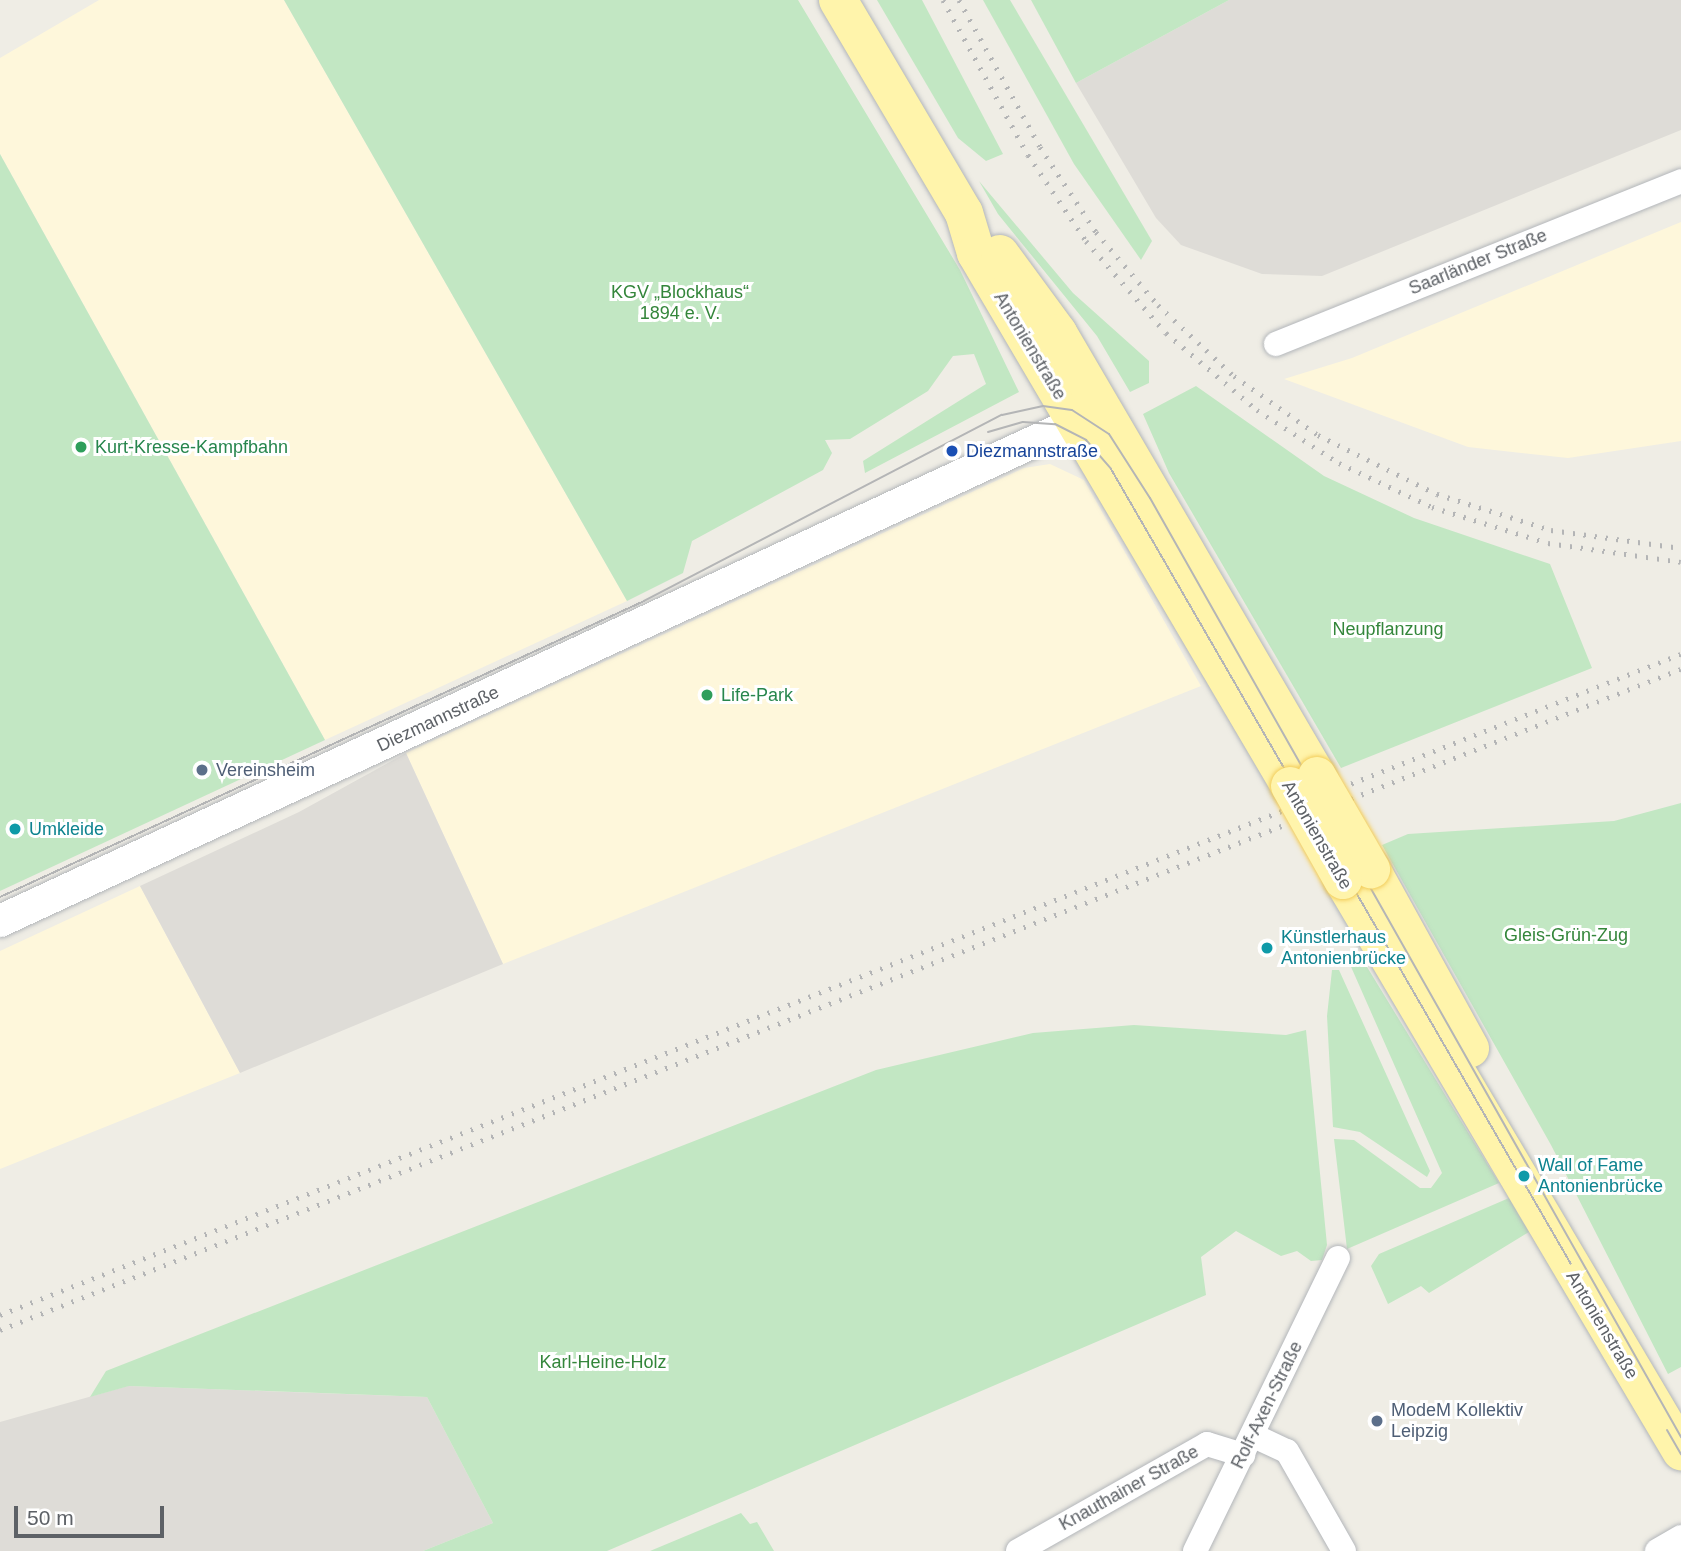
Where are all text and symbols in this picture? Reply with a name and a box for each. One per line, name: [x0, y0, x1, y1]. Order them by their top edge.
street label: Saarländer Straße: [1406, 224, 1550, 300]
park label: KGV „Blockhaus“ 1894 e. V.: [611, 282, 749, 324]
street label: Antonienstraße: [989, 288, 1071, 404]
place label: Kurt-Kresse-Kampfbahn: [95, 436, 288, 458]
marker: Kurt-Kresse-Kampfbahn: [73, 439, 89, 455]
place label: Diezmannstraße: [966, 440, 1098, 462]
marker: Diezmannstraße: [944, 443, 960, 459]
park label: Neupflanzung: [1332, 618, 1444, 640]
street label: Diezmannstraße: [374, 681, 502, 757]
place label: Life-Park: [721, 684, 793, 706]
marker: Life-Park: [699, 687, 715, 703]
place label: Vereinsheim: [216, 759, 315, 781]
marker: Vereinsheim: [194, 762, 210, 778]
street label: Antonienstraße: [1277, 777, 1357, 893]
place label: Umkleide: [29, 818, 104, 840]
marker: Umkleide: [7, 821, 23, 837]
park label: Gleis-Grün-Zug: [1504, 924, 1628, 946]
place label: Künstlerhaus Antonienbrücke: [1281, 927, 1406, 970]
marker: Künstlerhaus Antonienbrücke: [1259, 940, 1275, 956]
place label: Wall of Fame Antonienbrücke: [1538, 1155, 1663, 1198]
marker: Wall of Fame Antonienbrücke: [1516, 1168, 1532, 1184]
street label: Antonienstraße: [1561, 1267, 1643, 1383]
street label: Rolf-Axen-Straße: [1227, 1338, 1307, 1472]
park label: Karl-Heine-Holz: [539, 1351, 667, 1373]
place label: ModeM Kollektiv Leipzig: [1391, 1400, 1523, 1442]
marker: ModeM Kollektiv Leipzig: [1369, 1413, 1385, 1429]
street label: Knauthainer Straße: [1056, 1441, 1202, 1535]
scale bar: [18, 1492, 168, 1536]
text: 50 m: [27, 1506, 74, 1529]

